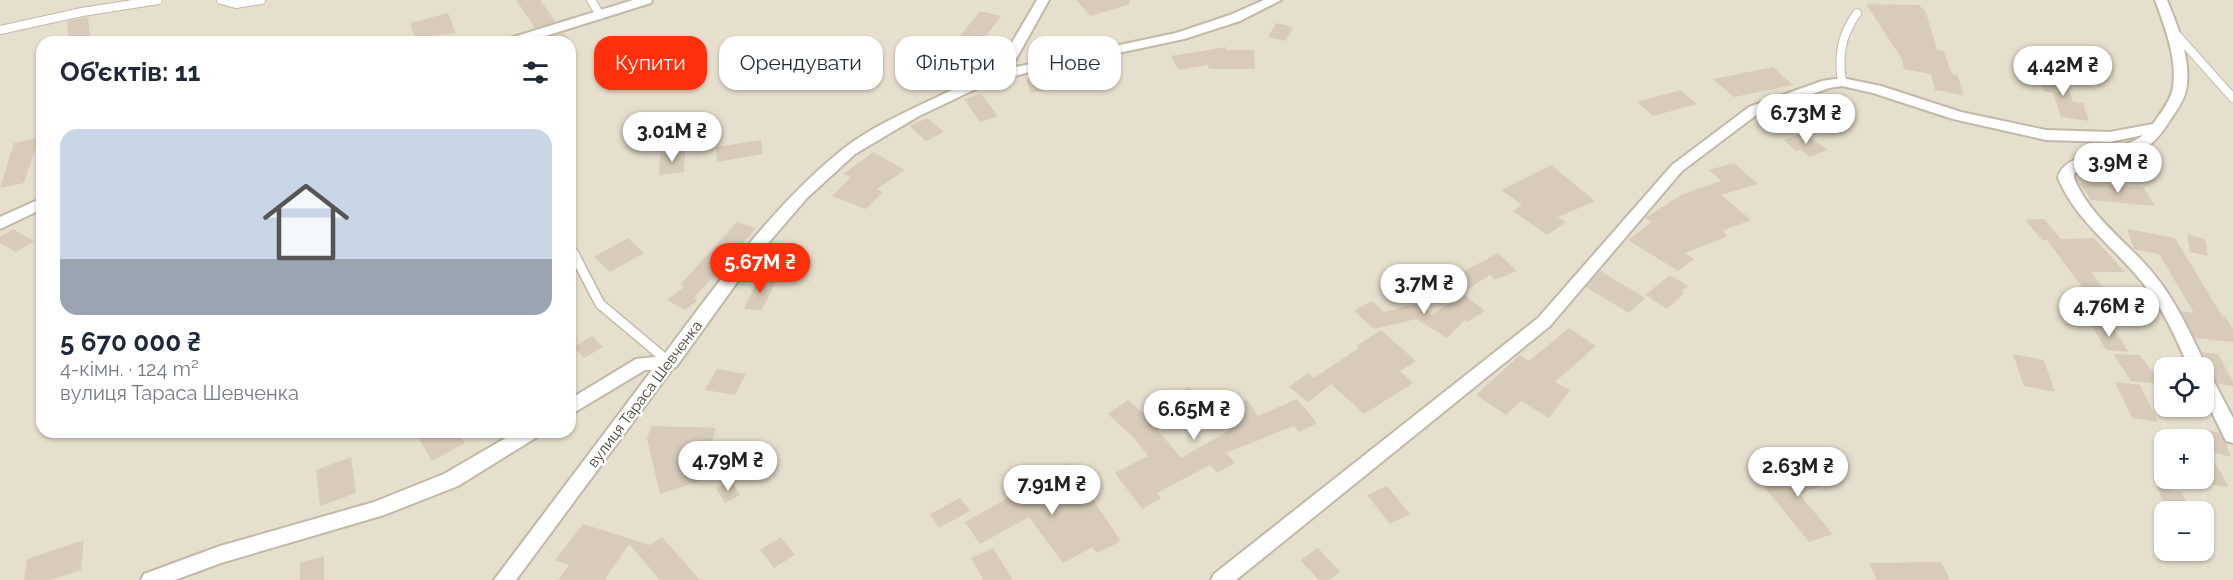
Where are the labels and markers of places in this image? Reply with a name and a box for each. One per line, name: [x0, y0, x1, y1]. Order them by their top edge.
pin: 4.42M ₴: [2008, 46, 2118, 97]
pin: 6.73M ₴: [1751, 94, 1861, 145]
pin: 3.01M ₴: [617, 112, 727, 163]
pin: 3.9M ₴: [2069, 143, 2167, 194]
pin: 5.67M ₴: [705, 243, 815, 294]
pin: 3.7M ₴: [1375, 264, 1473, 315]
pin: 4.76M ₴: [2054, 287, 2164, 338]
pin: 6.65M ₴: [1139, 390, 1249, 441]
pin: 4.79M ₴: [673, 441, 783, 492]
pin: 2.63M ₴: [1743, 447, 1853, 498]
pin: 7.91M ₴: [997, 465, 1107, 516]

